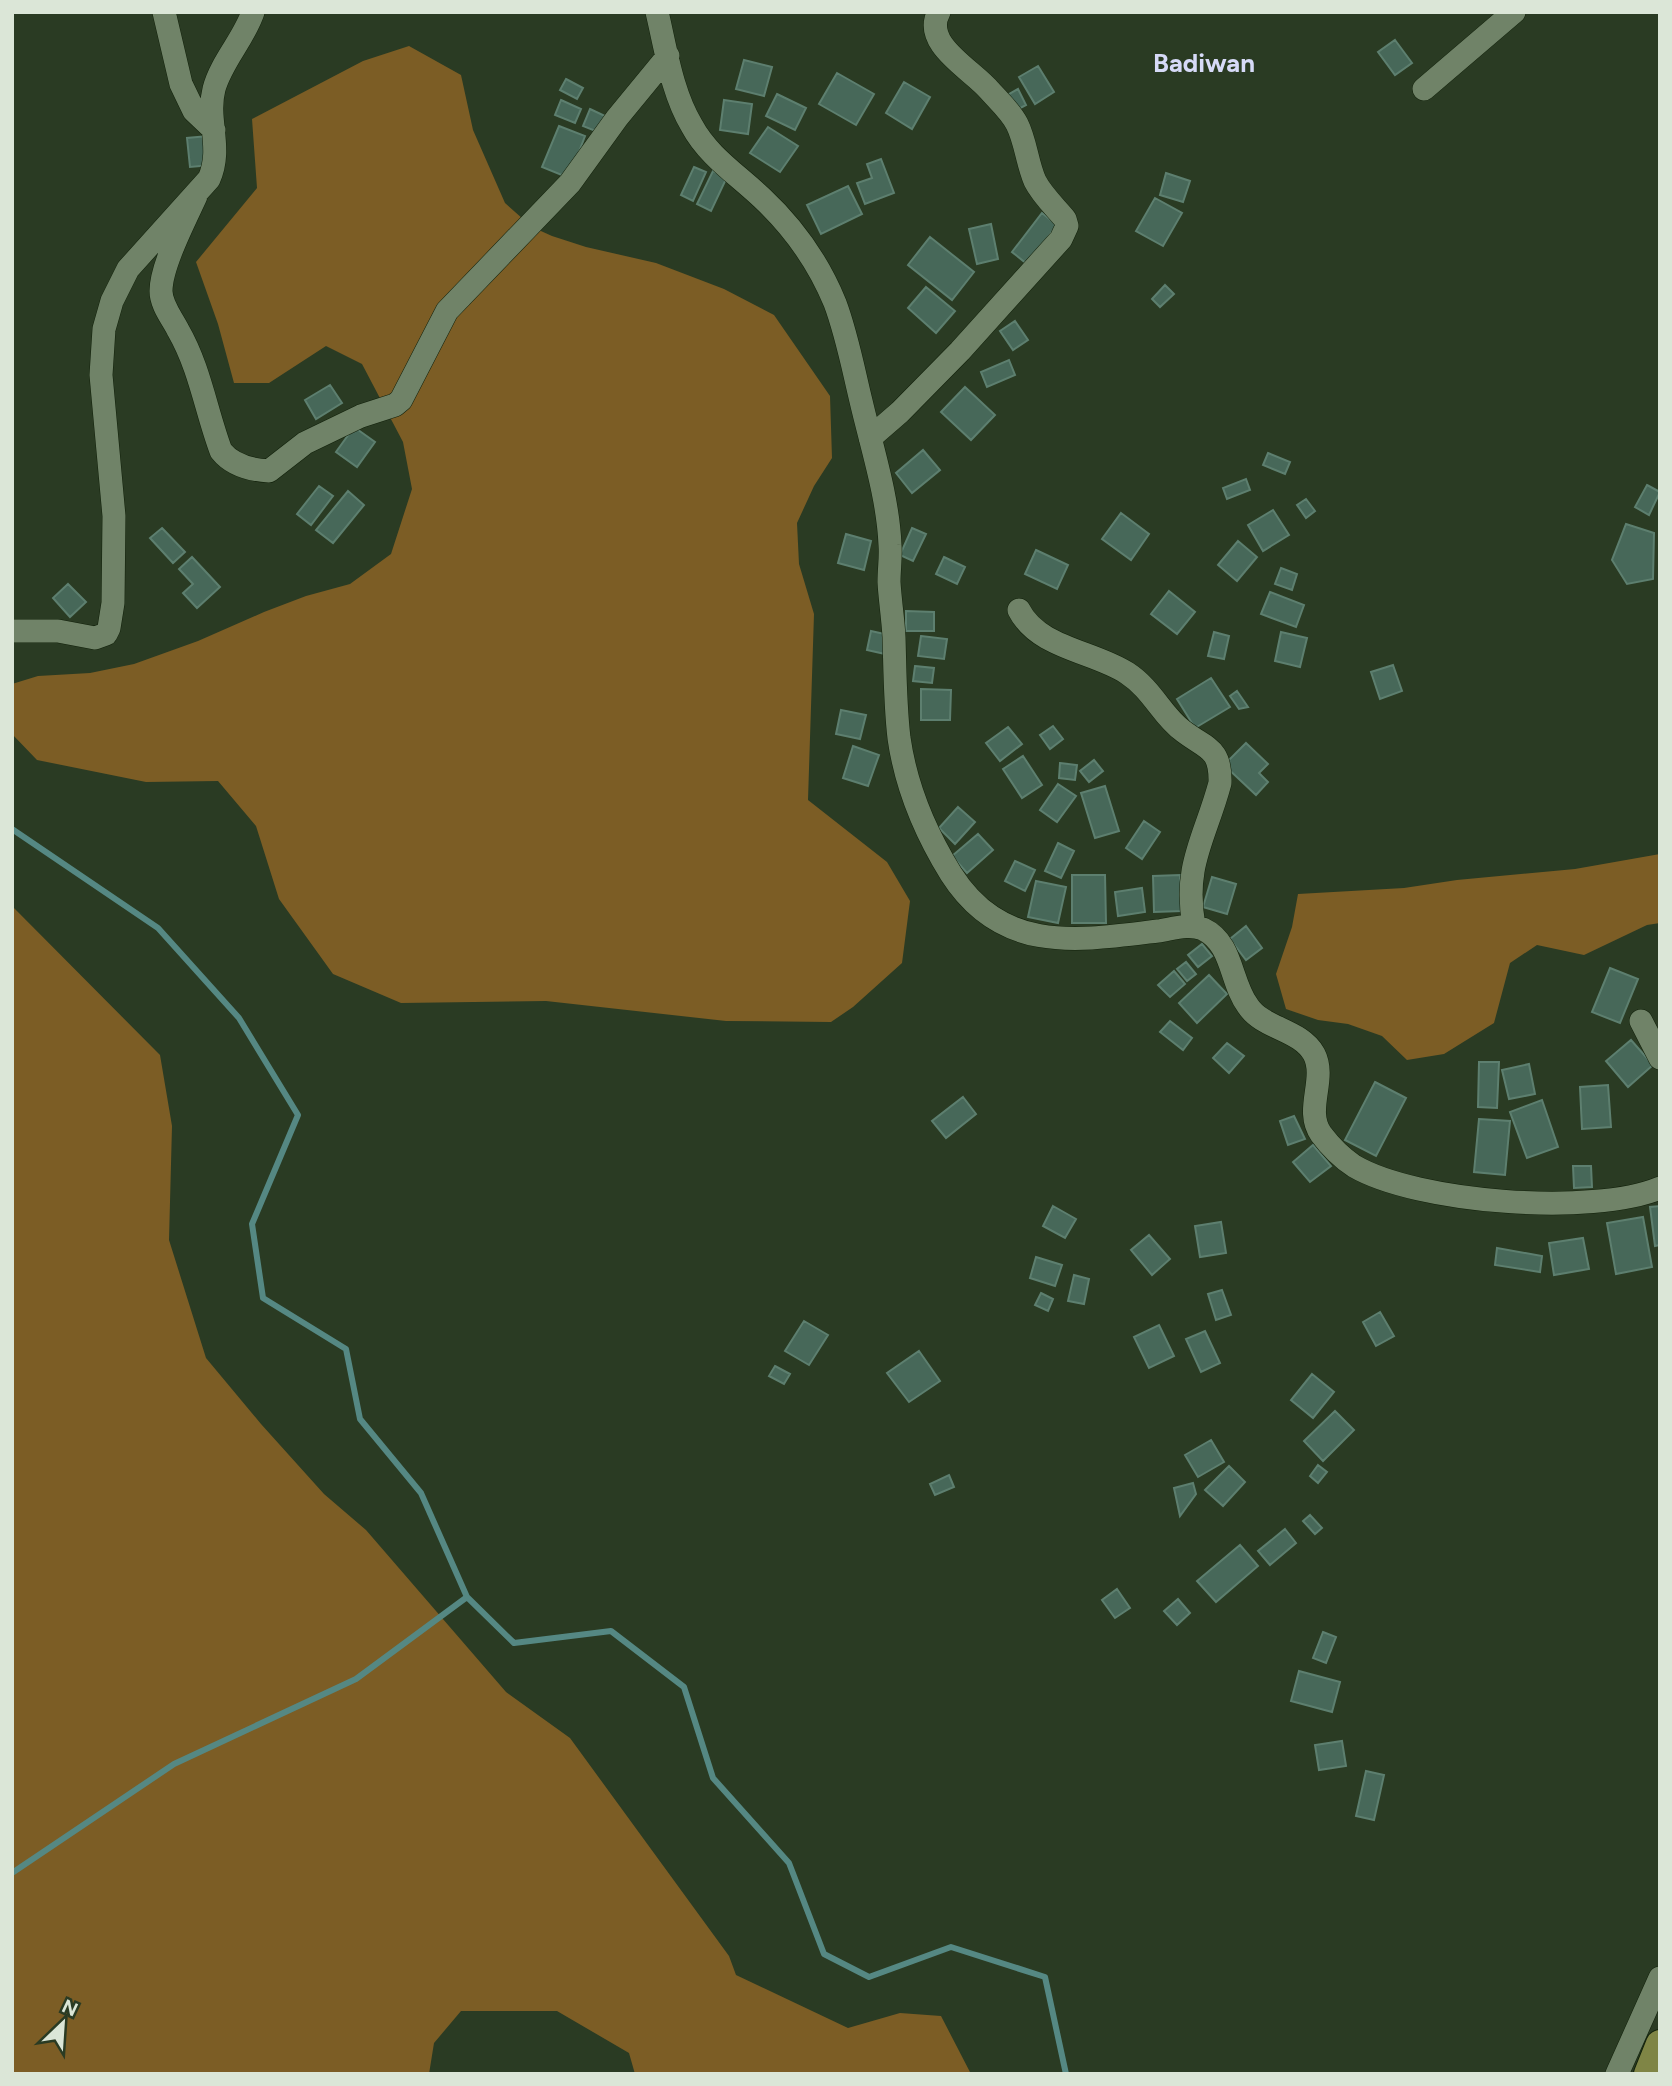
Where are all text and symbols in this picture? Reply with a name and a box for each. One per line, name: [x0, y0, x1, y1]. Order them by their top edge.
district label: Badiwan: [1153, 47, 1255, 79]
north arrow: [28, 1988, 98, 2058]
text: N: [58, 1995, 81, 2022]

